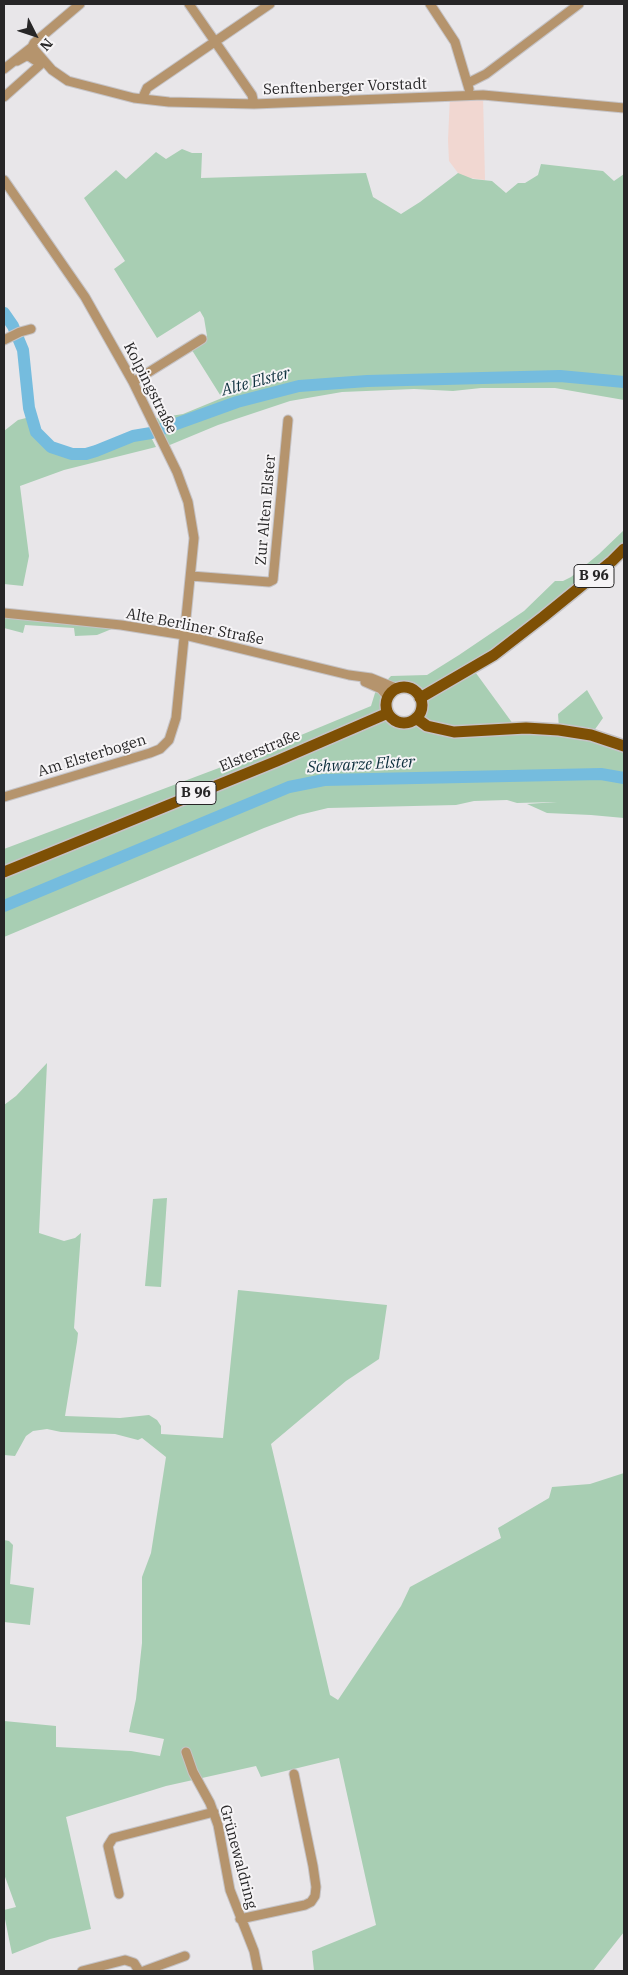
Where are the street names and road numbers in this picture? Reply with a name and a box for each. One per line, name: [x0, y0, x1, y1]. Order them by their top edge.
street label: Senftenberger Vorstadt: [263, 75, 427, 99]
street label: Kolpingstraße: [119, 339, 181, 437]
street label: Zur Alten Elster: [252, 454, 280, 566]
road number: B 96: [574, 564, 614, 588]
street label: Alte Berliner Straße: [125, 605, 265, 649]
street label: Elsterstraße: [217, 726, 303, 776]
street label: Am Elsterbogen: [36, 731, 148, 781]
road number: B 96: [176, 781, 216, 804]
street label: Grünewaldring: [215, 1803, 261, 1911]

